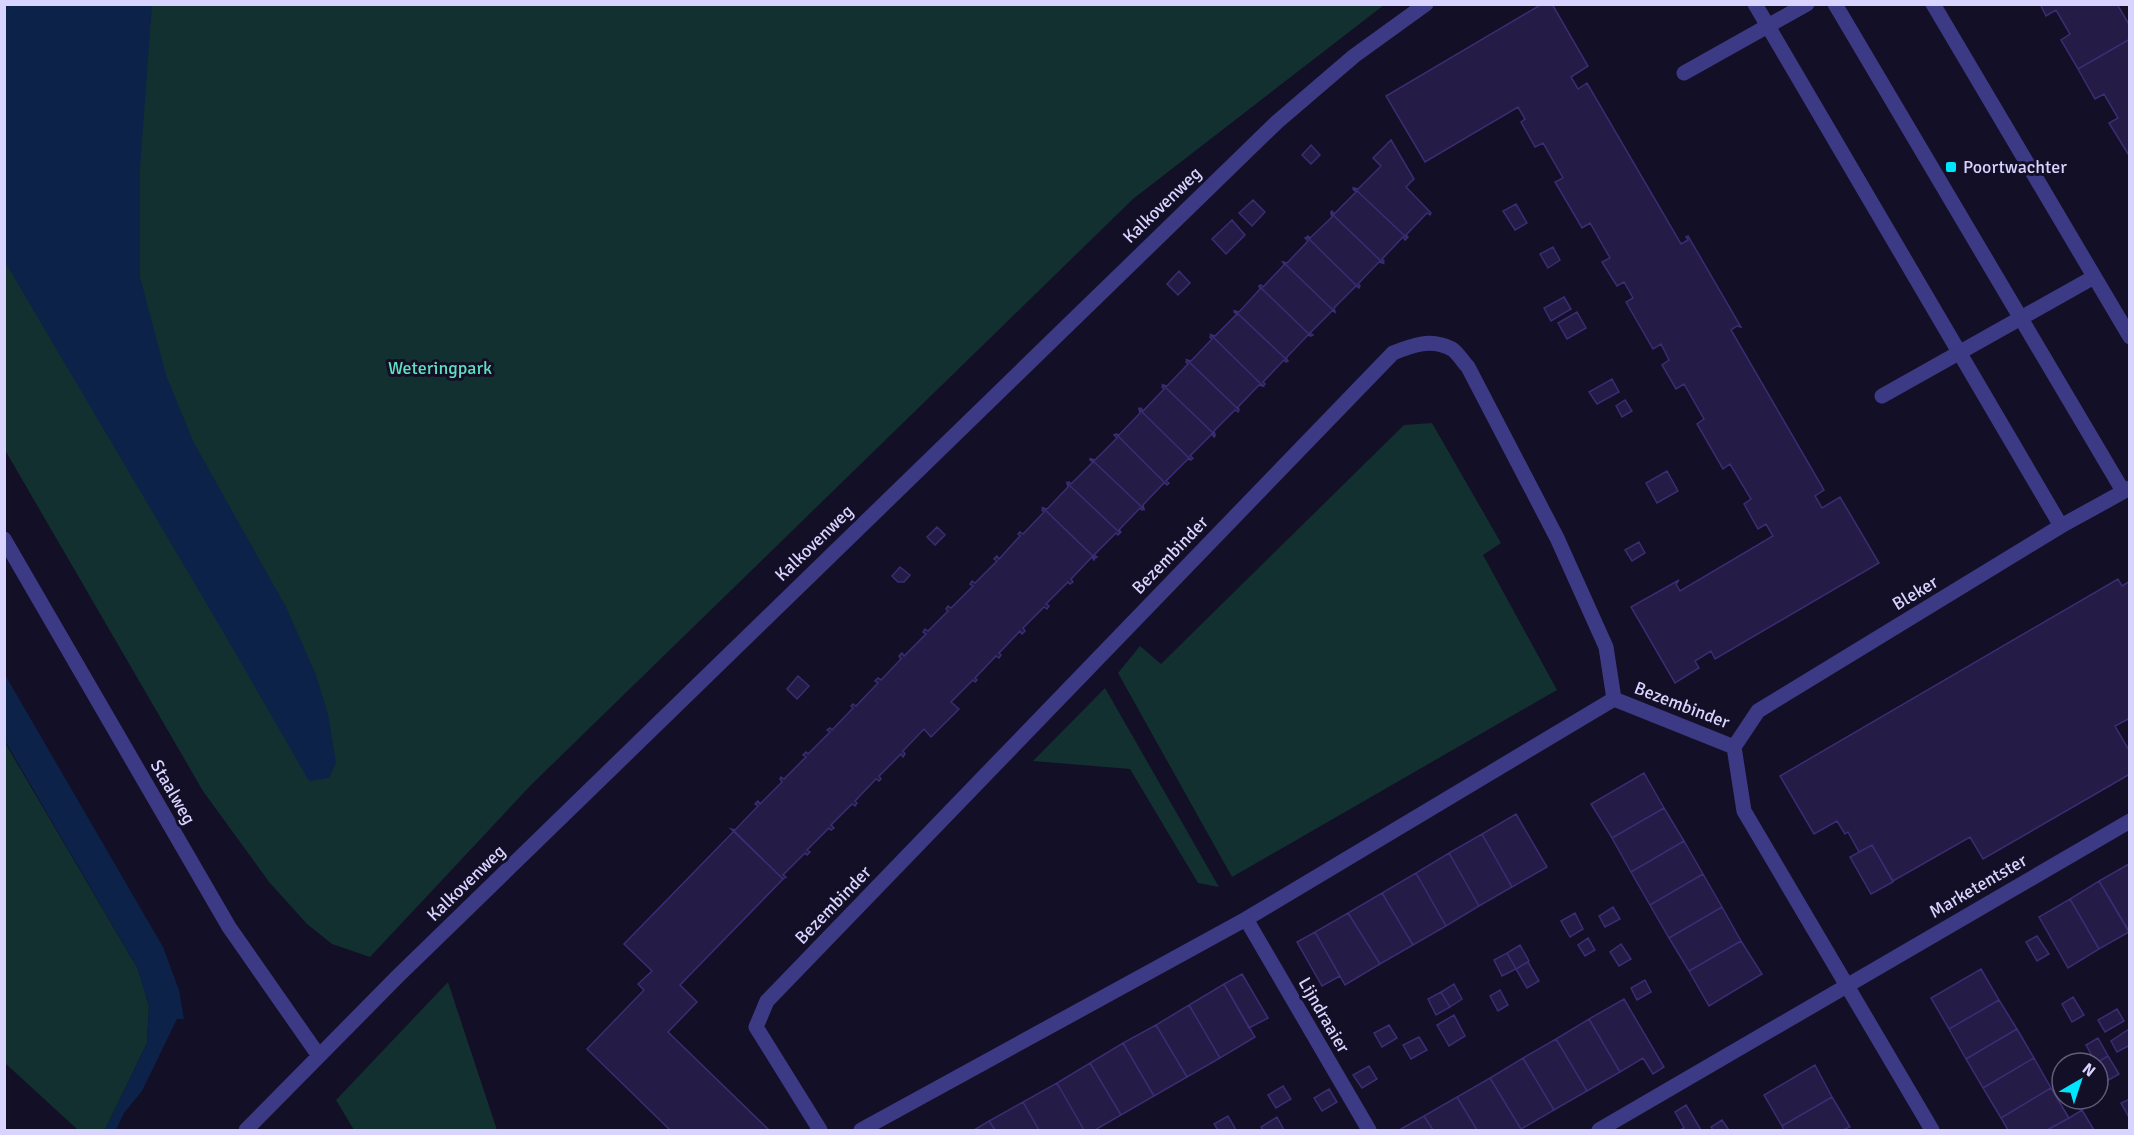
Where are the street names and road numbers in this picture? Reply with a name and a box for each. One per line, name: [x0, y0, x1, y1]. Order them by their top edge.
street label: Kalkovenweg: [1118, 162, 1206, 248]
street label: Kalkovenweg: [770, 500, 858, 586]
street label: Bezembinder: [1127, 511, 1213, 599]
street label: Bleker: [1888, 571, 1942, 615]
street label: Bezembinder: [1631, 677, 1733, 733]
street label: Staalweg: [146, 756, 200, 828]
street label: Kalkovenweg: [422, 840, 510, 926]
street label: Marketentster: [1925, 849, 2031, 923]
street label: Bezembinder: [790, 861, 876, 949]
street label: Lijndraaier: [1294, 973, 1355, 1057]

